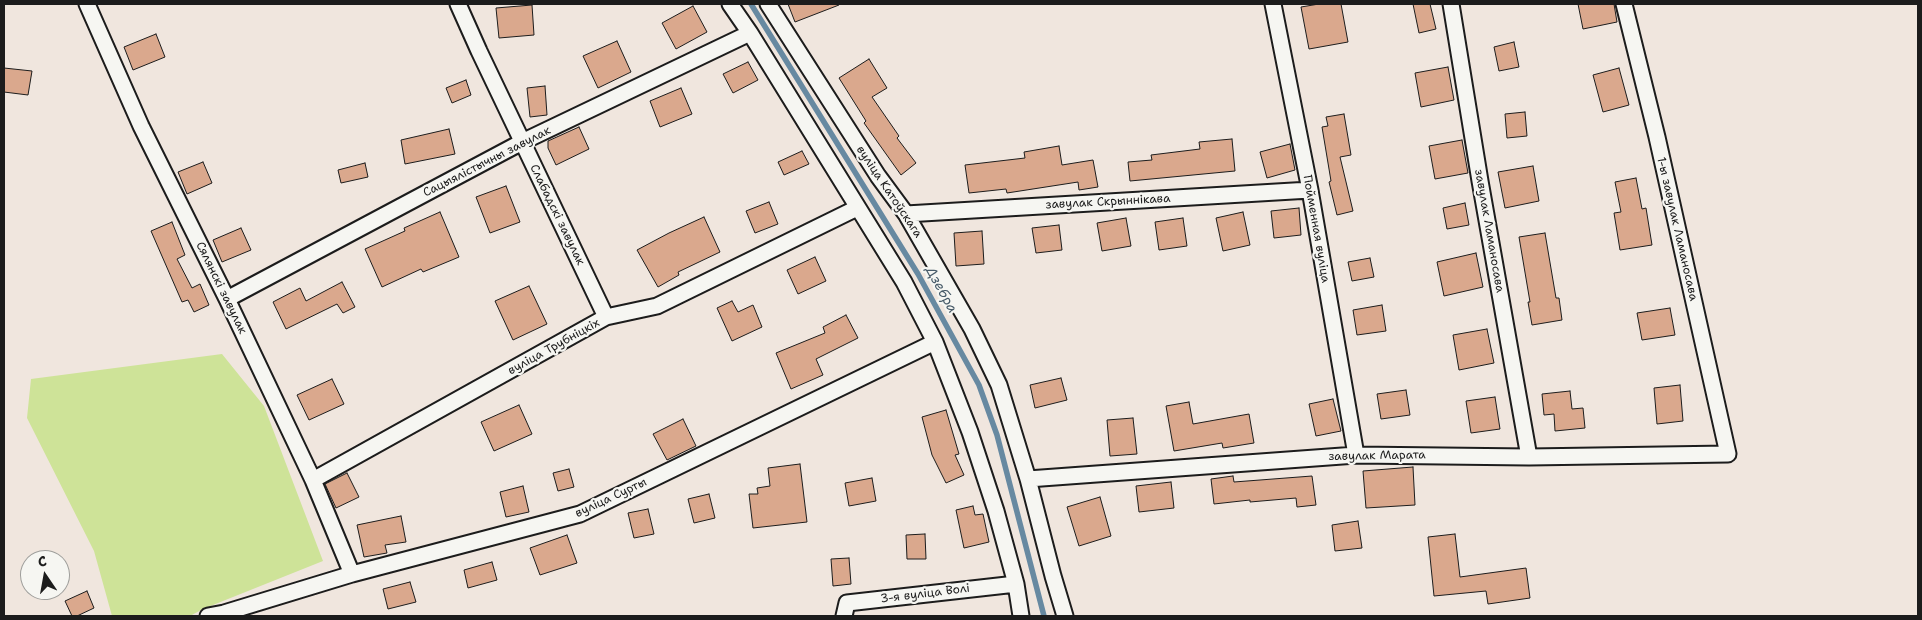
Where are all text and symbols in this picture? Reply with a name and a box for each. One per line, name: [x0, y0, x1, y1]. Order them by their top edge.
street label: Сацыялістычны завулак: [421, 124, 553, 200]
street label: вуліца Катоўскага: [853, 143, 925, 241]
street label: 1-ы завулак Ламаносава: [1653, 156, 1701, 302]
street label: Слабадскі завулак: [526, 162, 588, 268]
street label: завулак Ламаносава: [1471, 168, 1507, 294]
street label: Пойменная вуліца: [1299, 174, 1333, 284]
street label: завулак Скрыннікава: [1045, 192, 1171, 212]
street label: Сялянскі завулак: [192, 240, 250, 336]
water label: Дзебра: [921, 264, 961, 316]
street label: вуліца Трубніцкіх: [506, 316, 602, 378]
street label: завулак Марата: [1328, 448, 1426, 464]
street label: вуліца Сурты: [573, 475, 649, 521]
north arrow: [20, 550, 70, 600]
text: С: [36, 552, 48, 571]
street label: 3-я вуліца Волі: [879, 581, 971, 607]

